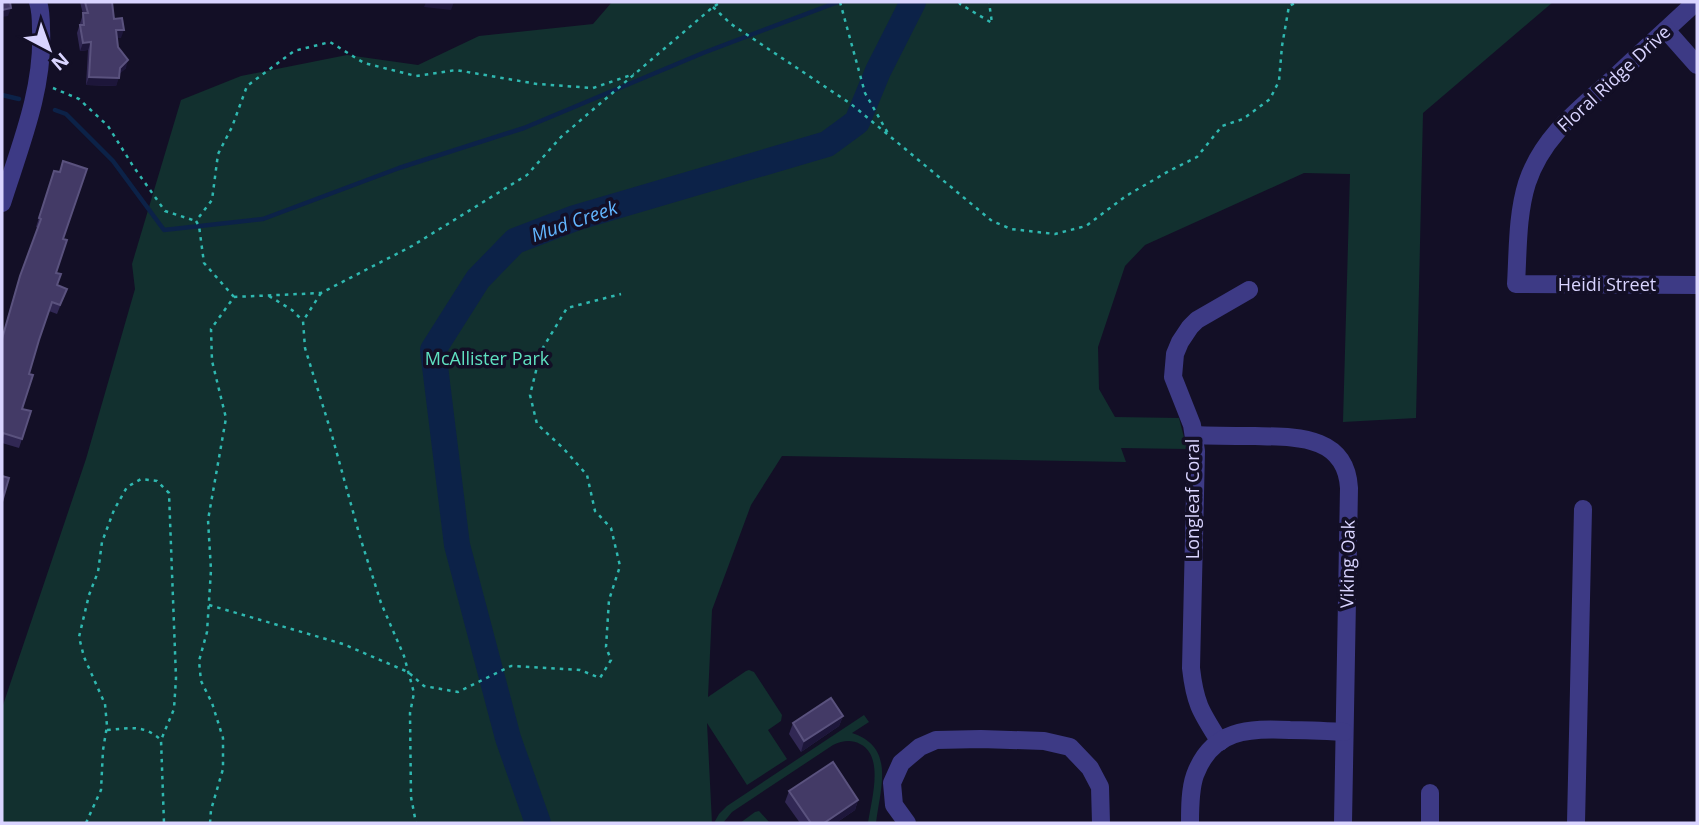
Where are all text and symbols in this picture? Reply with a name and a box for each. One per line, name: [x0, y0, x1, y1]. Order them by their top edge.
north arrow: [14, 14, 84, 84]
street label: Floral Ridge Drive: [1552, 20, 1675, 137]
text: N: [46, 47, 75, 77]
water label: Mud Creek: [527, 194, 621, 248]
street label: Heidi Street: [1558, 272, 1656, 296]
park label: McAllister Park: [425, 346, 550, 370]
street label: Longleaf Coral: [1180, 439, 1204, 559]
street label: Viking Oak: [1334, 519, 1360, 608]

